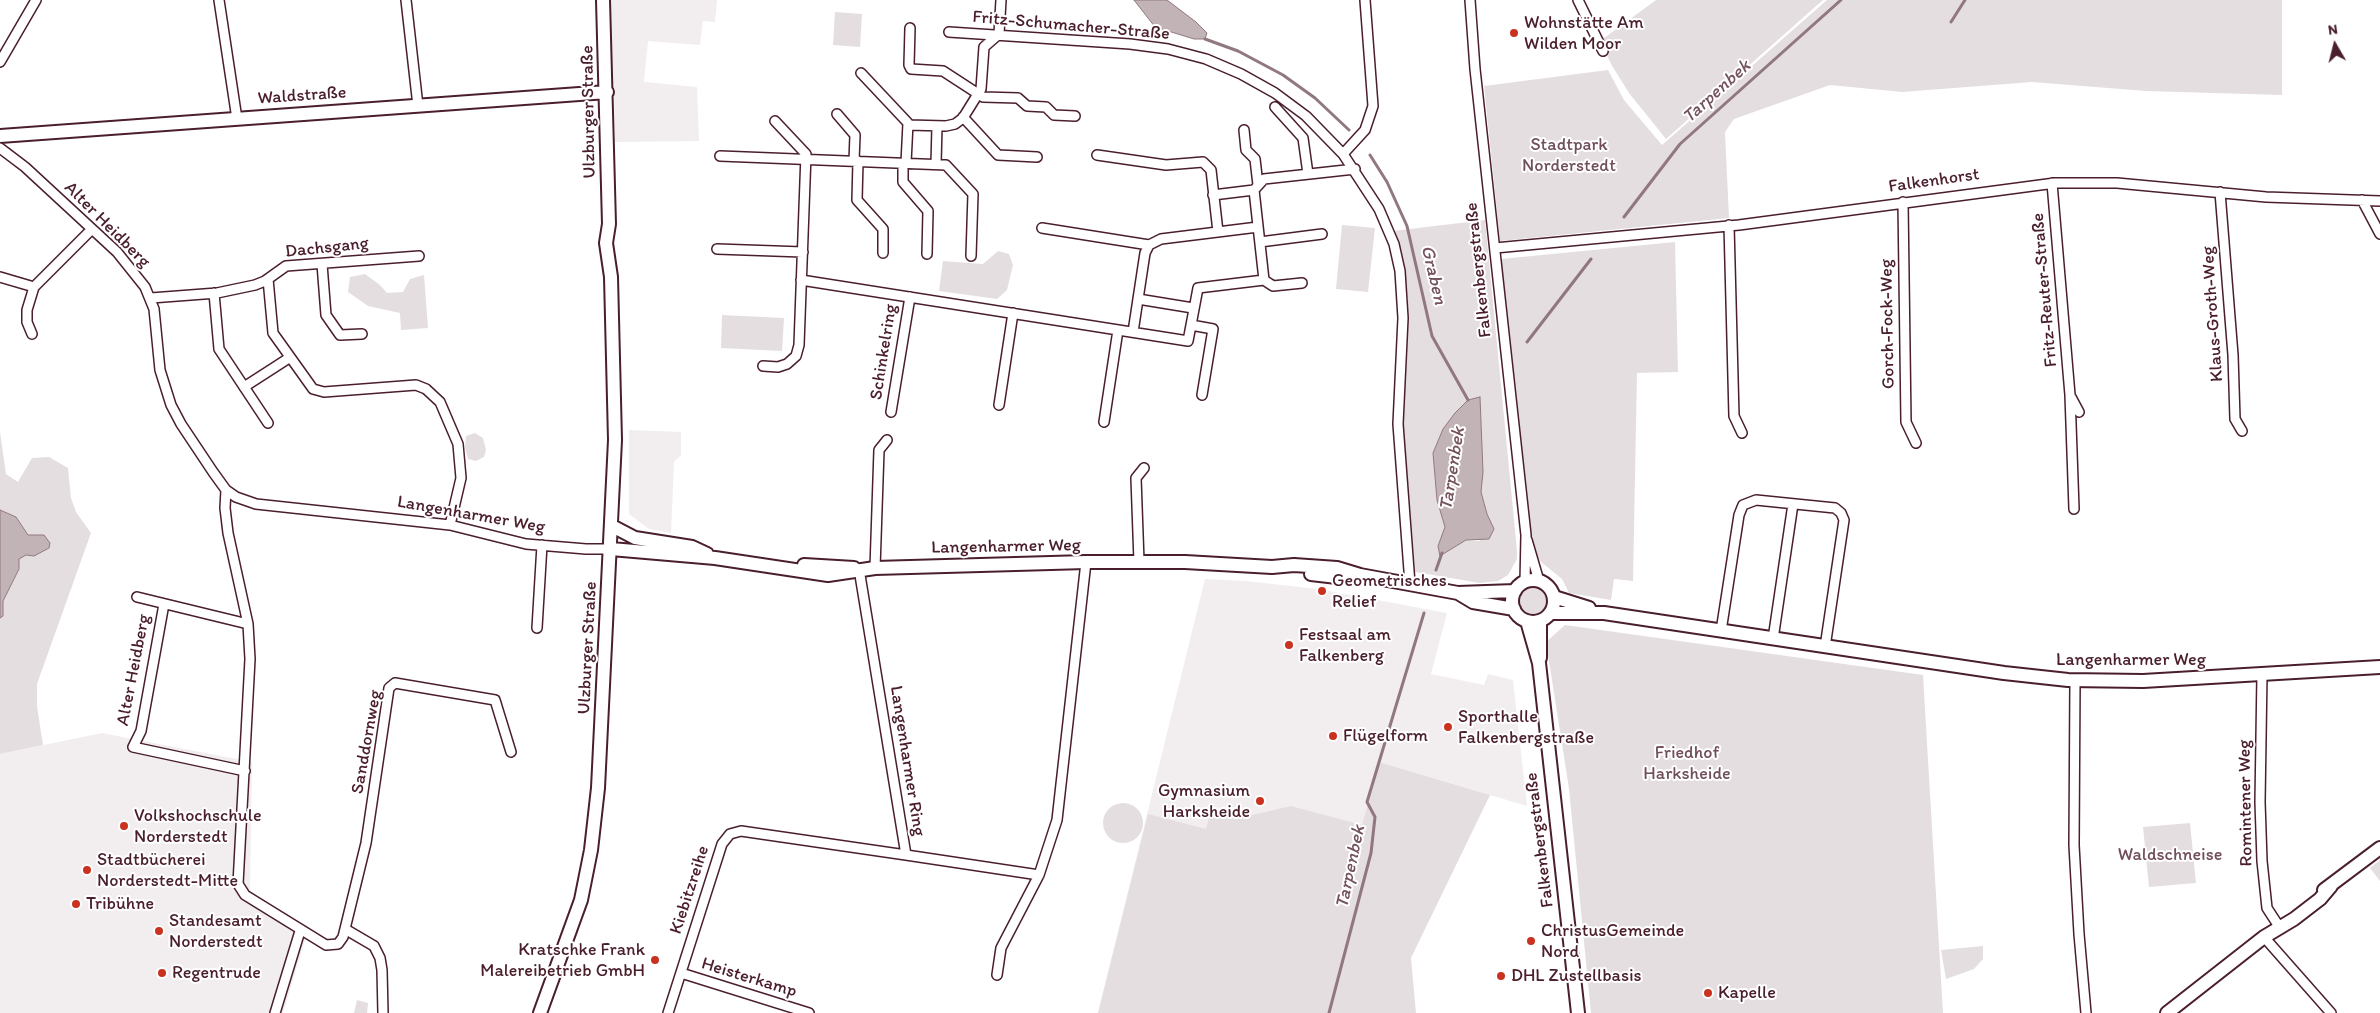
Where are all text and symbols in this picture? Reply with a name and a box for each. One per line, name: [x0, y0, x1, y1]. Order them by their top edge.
street label: Fritz-Schumacher-Straße: [971, 7, 1171, 45]
place label: Wohnstätte Am Wilden Moor: [1524, 12, 1644, 54]
north arrow: [2310, 20, 2360, 70]
text: N: [2327, 21, 2339, 39]
marker: Wohnstätte Am Wilden Moor: [1508, 27, 1520, 39]
street label: Ulzburger Straße: [577, 45, 601, 179]
water label: Tarpenbek: [1678, 55, 1756, 129]
street label: Waldstraße: [257, 82, 347, 110]
park label: Stadtpark Norderstedt: [1522, 134, 1616, 176]
street label: Falkenhorst: [1887, 164, 1981, 198]
street label: Alter Heidberg: [59, 177, 155, 273]
street label: Falkenbergstraße: [1461, 201, 1497, 339]
street label: Fritz-Reuter-Straße: [2027, 212, 2063, 368]
street label: Dachsgang: [284, 233, 370, 263]
water label: Graben: [1415, 243, 1451, 307]
street label: Klaus-Groth-Weg: [2197, 245, 2229, 383]
street label: Gorch-Fock-Weg: [1876, 259, 1900, 389]
street label: Schinkelring: [866, 303, 902, 401]
water label: Tarpenbek: [1435, 426, 1471, 512]
street label: Langenharmer Weg: [395, 491, 547, 539]
street label: Langenharmer Weg: [931, 535, 1081, 559]
place label: Geometrisches Relief: [1332, 570, 1447, 612]
street label: Ulzburger Straße: [574, 581, 602, 715]
marker: Geometrisches Relief: [1316, 585, 1328, 597]
street label: Alter Heidberg: [113, 612, 155, 728]
place label: Festsaal am Falkenberg: [1299, 624, 1391, 666]
marker: Festsaal am Falkenberg: [1283, 639, 1295, 651]
street label: Langenharmer Weg: [2056, 649, 2206, 671]
street label: Langenharmer Ring: [884, 684, 930, 838]
street label: Sanddornweg: [347, 688, 387, 796]
place label: Sporthalle Falkenbergstraße: [1458, 706, 1594, 749]
marker: Sporthalle Falkenbergstraße: [1442, 721, 1454, 733]
place label: Flügelform: [1343, 725, 1428, 747]
marker: Flügelform: [1327, 730, 1339, 742]
street label: Romintener Weg: [2234, 739, 2258, 867]
park label: Friedhof Harksheide: [1643, 742, 1731, 784]
street label: Falkenbergstraße: [1521, 771, 1559, 909]
place label: Gymnasium Harksheide: [1158, 780, 1250, 822]
marker: Gymnasium Harksheide: [1254, 795, 1266, 807]
place label: Volkshochschule Norderstedt: [134, 805, 262, 848]
marker: Volkshochschule Norderstedt: [118, 820, 130, 832]
water label: Tarpenbek: [1331, 823, 1371, 911]
street label: Kiebitzreihe: [666, 843, 714, 937]
park label: Waldschneise: [2118, 844, 2222, 866]
place label: Stadtbücherei Norderstedt-Mitte: [97, 849, 238, 892]
marker: Stadtbücherei Norderstedt-Mitte: [81, 864, 93, 876]
place label: Tribühne: [86, 893, 154, 915]
marker: Tribühne: [70, 898, 82, 910]
place label: Standesamt Norderstedt: [169, 910, 263, 952]
place label: ChristusGemeinde Nord: [1541, 920, 1684, 962]
marker: Standesamt Norderstedt: [153, 925, 165, 937]
marker: ChristusGemeinde Nord: [1525, 935, 1537, 947]
place label: Kratschke Frank Malereibetrieb GmbH: [480, 939, 645, 982]
street label: Heisterkamp: [699, 953, 799, 1003]
marker: Kratschke Frank Malereibetrieb GmbH: [649, 954, 661, 966]
place label: Regentrude: [172, 962, 261, 984]
place label: DHL Zustellbasis: [1511, 965, 1642, 987]
marker: Regentrude: [156, 967, 168, 979]
marker: DHL Zustellbasis: [1495, 970, 1507, 982]
place label: Kapelle: [1718, 982, 1776, 1004]
marker: Kapelle: [1702, 987, 1714, 999]

